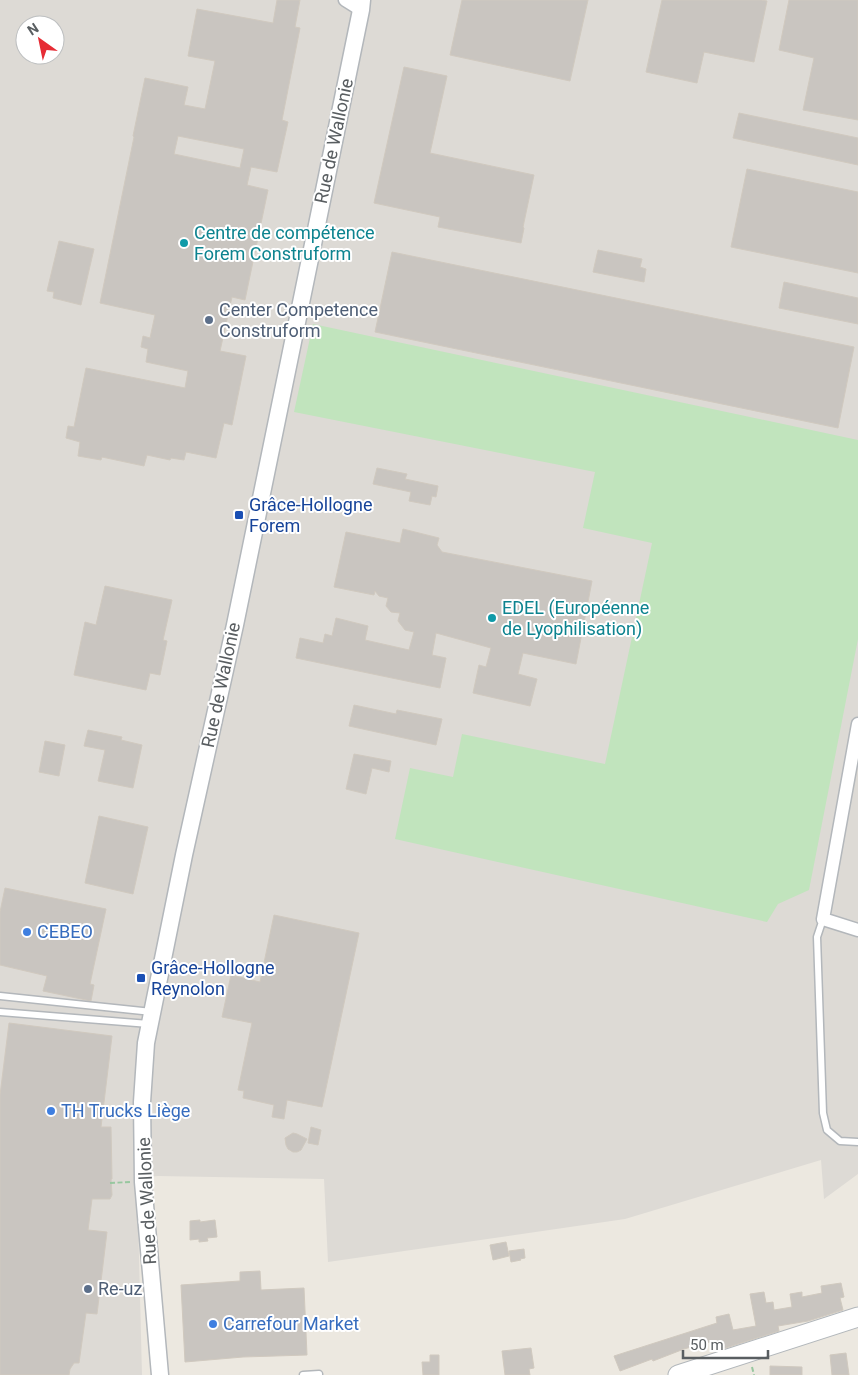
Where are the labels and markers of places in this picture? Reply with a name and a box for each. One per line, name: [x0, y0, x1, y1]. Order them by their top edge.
place label: Centre de compétence Forem Construform: [194, 222, 375, 264]
marker: Centre de compétence Forem Construform: [178, 237, 190, 249]
place label: Center Competence Construform: [219, 299, 378, 341]
marker: Center Competence Construform: [203, 314, 215, 326]
place label: Grâce-Hollogne Forem: [249, 494, 372, 536]
marker: Grâce-Hollogne Forem: [233, 509, 245, 521]
place label: EDEL (Européenne de Lyophilisation): [502, 597, 649, 640]
marker: EDEL (Européenne de Lyophilisation): [486, 612, 498, 624]
place label: CEBEO: [37, 921, 93, 942]
marker: CEBEO: [21, 926, 33, 938]
place label: Grâce-Hollogne Reynolon: [151, 957, 274, 999]
marker: Grâce-Hollogne Reynolon: [135, 972, 147, 984]
place label: TH Trucks Liège: [61, 1100, 190, 1121]
marker: TH Trucks Liège: [45, 1105, 57, 1117]
place label: Re-uz: [98, 1278, 143, 1299]
marker: Re-uz: [82, 1283, 94, 1295]
place label: Carrefour Market: [223, 1313, 359, 1334]
marker: Carrefour Market: [207, 1318, 219, 1330]

